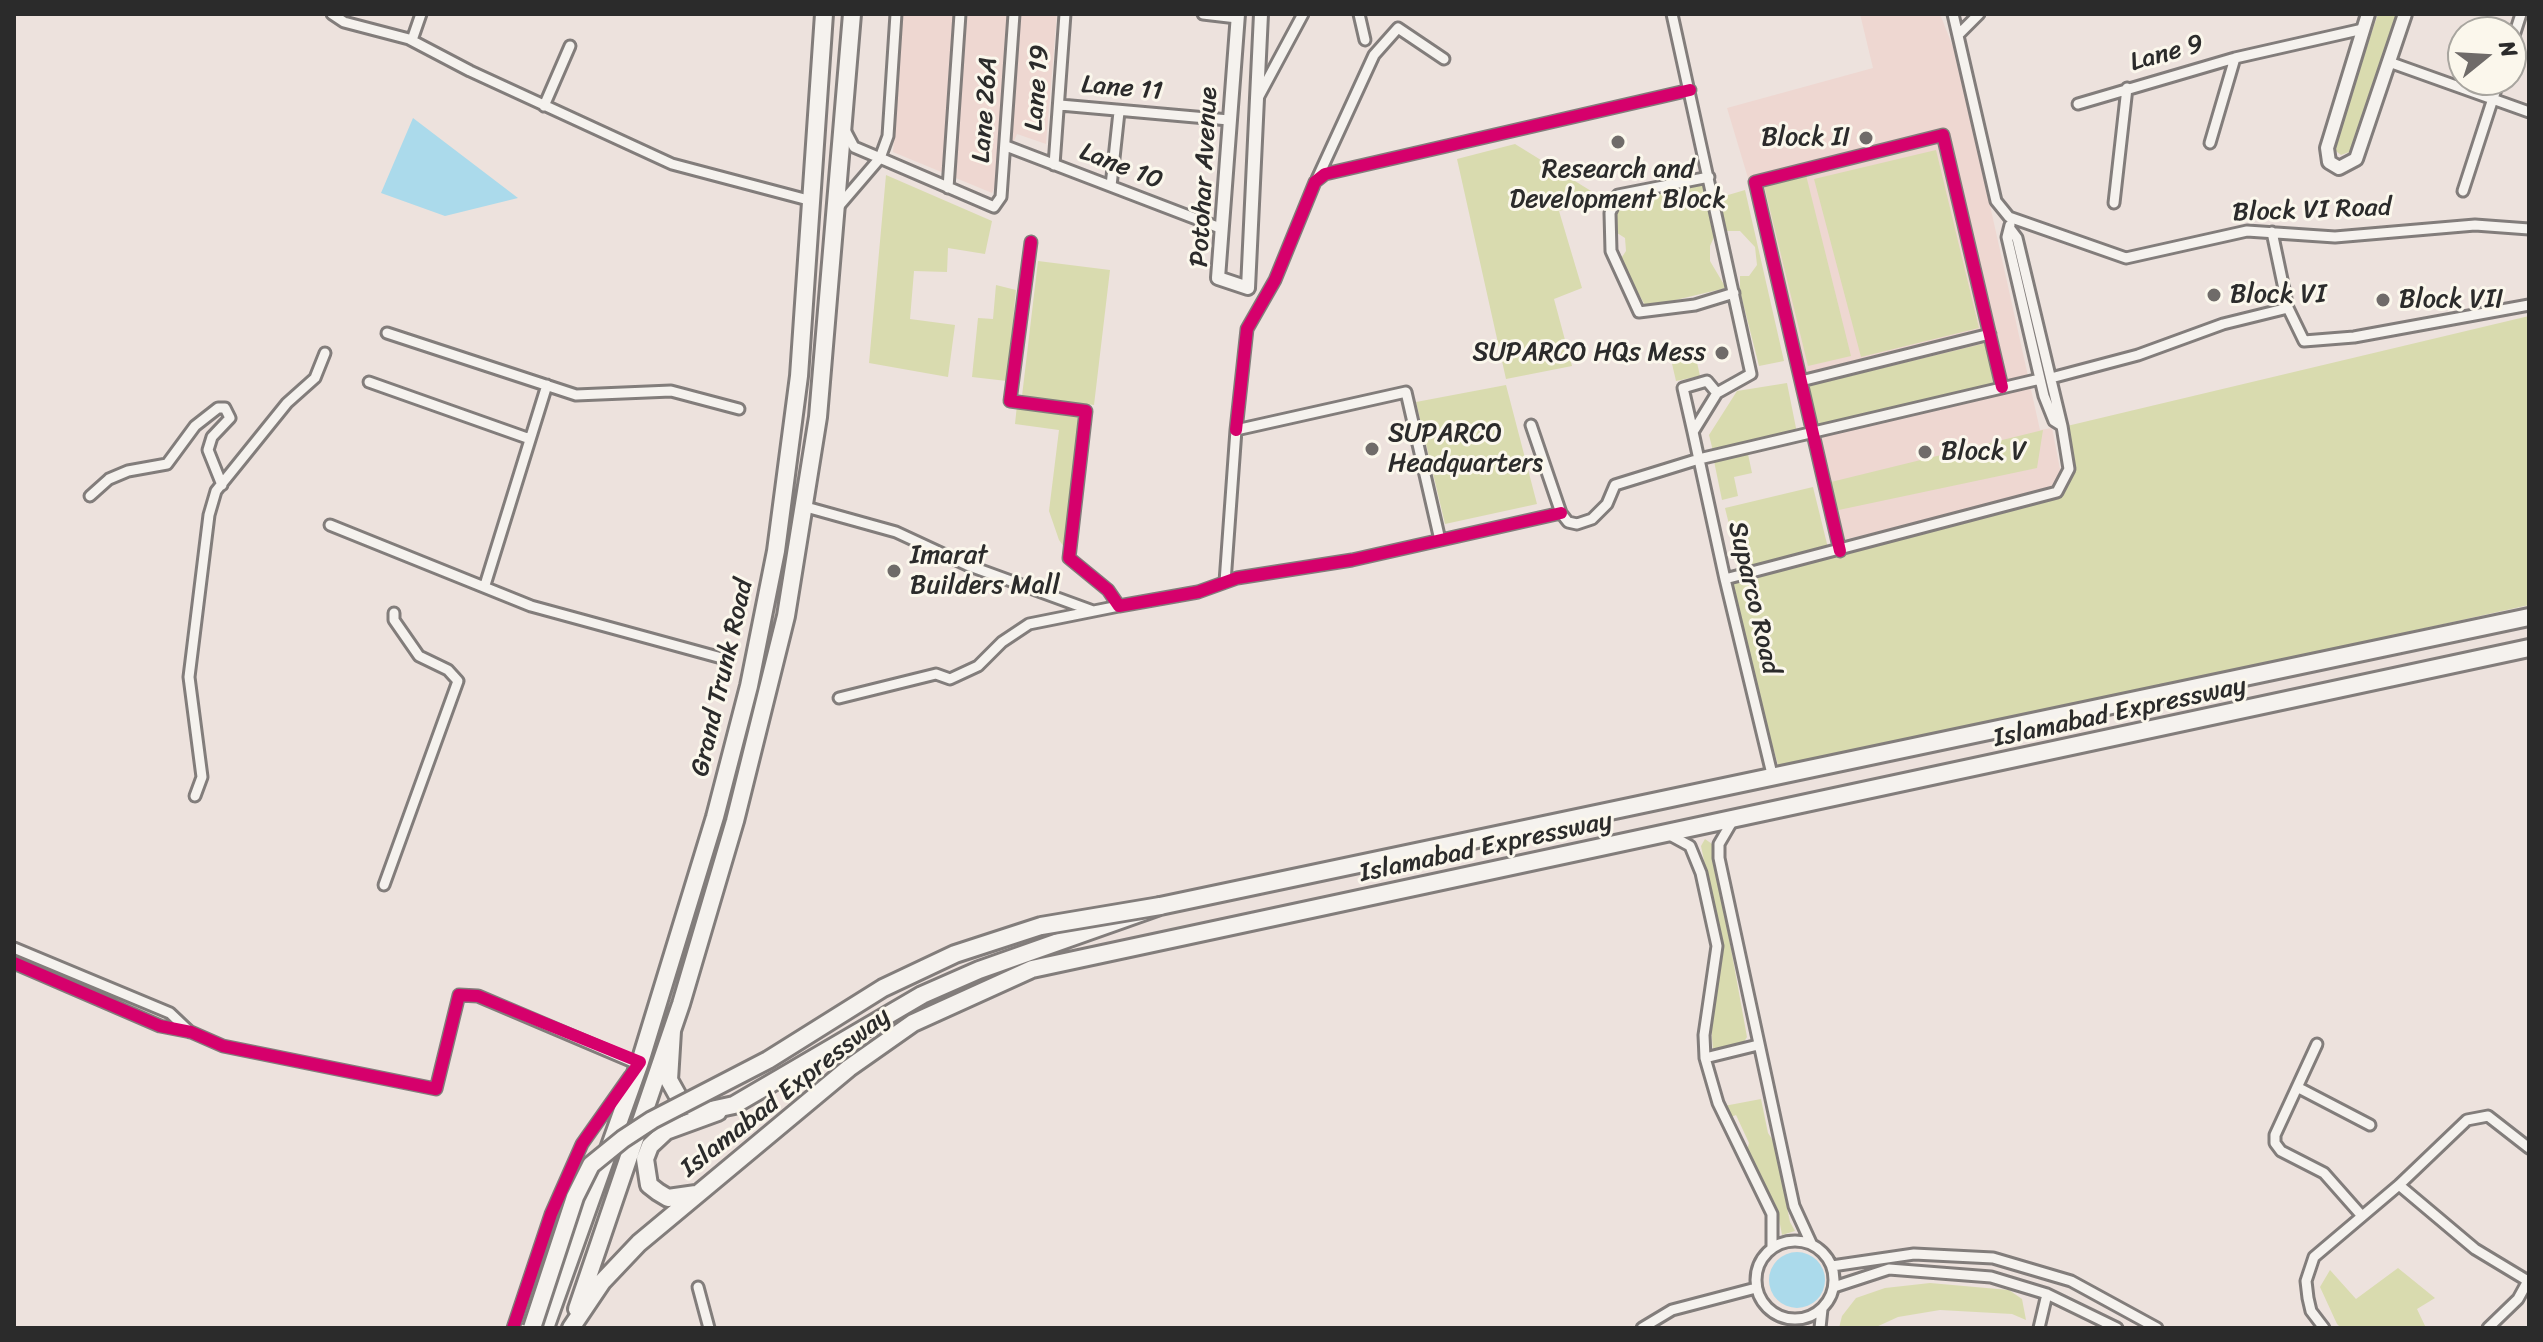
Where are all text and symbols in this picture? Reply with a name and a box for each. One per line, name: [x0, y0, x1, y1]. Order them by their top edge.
north arrow: [2447, 16, 2527, 96]
street label: Lane 9: [2127, 29, 2207, 79]
text: N: [2487, 36, 2529, 62]
street label: Lane 19: [1019, 44, 1057, 132]
street label: Lane 26A: [967, 56, 1005, 164]
street label: Lane 11: [1080, 70, 1164, 108]
street label: Potohar Avenue: [1185, 86, 1225, 268]
place label: Block II: [1761, 122, 1850, 154]
marker: Block II: [1857, 129, 1875, 147]
marker: Research and Development Block: [1609, 133, 1627, 151]
street label: Lane 10: [1075, 137, 1167, 197]
place label: Research and Development Block: [1510, 154, 1726, 216]
street label: Block VI Road: [2232, 193, 2392, 229]
place label: Block VI: [2230, 279, 2326, 311]
place label: Block VII: [2399, 284, 2503, 316]
marker: Block VI: [2205, 286, 2223, 304]
marker: Block VII: [2374, 291, 2392, 309]
place label: SUPARCO HQs Mess: [1472, 337, 1706, 369]
marker: SUPARCO HQs Mess: [1713, 344, 1731, 362]
place label: SUPARCO Headquarters: [1388, 418, 1543, 480]
place label: Block V: [1941, 436, 2027, 468]
marker: SUPARCO Headquarters: [1363, 440, 1381, 458]
marker: Block V: [1916, 443, 1934, 461]
street label: Suparco Road: [1720, 518, 1786, 678]
place label: Imarat Builders Mall: [910, 540, 1060, 602]
marker: Imarat Builders Mall: [885, 562, 903, 580]
street label: Grand Trunk Road: [685, 576, 761, 780]
street label: Islamabad Expressway: [1991, 671, 2249, 755]
street label: Islamabad Expressway: [1357, 806, 1615, 890]
street label: Islamabad Expressway: [675, 1001, 897, 1185]

